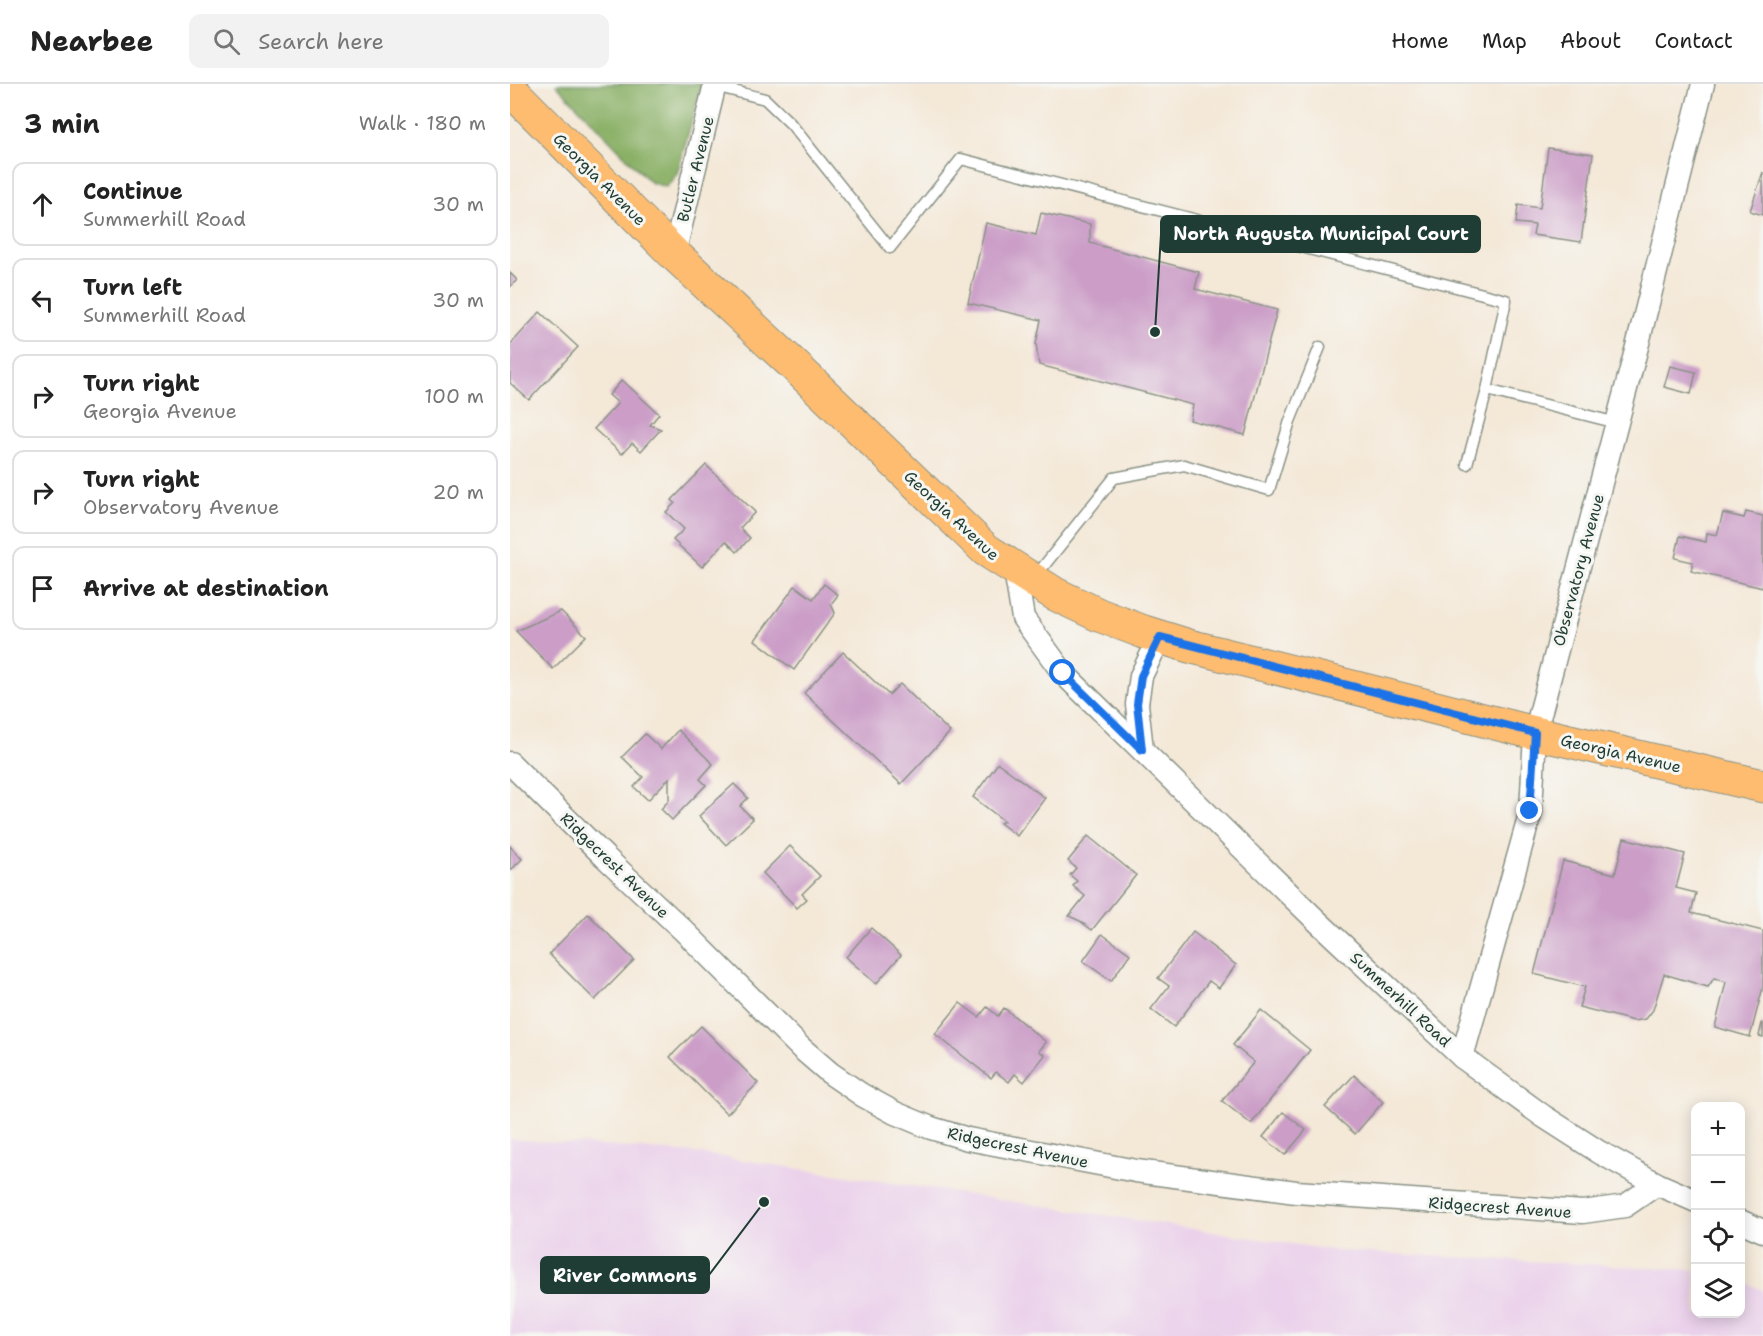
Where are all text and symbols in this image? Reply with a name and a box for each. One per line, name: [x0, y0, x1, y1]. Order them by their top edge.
search box: [189, 14, 609, 68]
text: Nearbee: [30, 22, 153, 60]
icon: search: [210, 25, 243, 58]
text: Search here: [258, 27, 384, 56]
text: Home: [1391, 27, 1449, 55]
text: Map: [1482, 27, 1527, 55]
text: About: [1560, 27, 1621, 55]
text: Contact: [1654, 27, 1733, 55]
text: 3 min: [24, 106, 100, 141]
text: Walk · 180 m: [359, 110, 486, 136]
street label: Butler Avenue: [672, 114, 719, 224]
street label: Georgia Avenue: [549, 128, 651, 230]
text: Continue: [83, 177, 183, 206]
icon: ahead: [26, 188, 59, 221]
text: 30 m: [432, 191, 484, 217]
text: Summerhill Road: [83, 206, 246, 232]
callout: North Augusta Municipal Court: [1161, 216, 1480, 252]
text: North Augusta Municipal Court: [1173, 222, 1469, 246]
text: Turn left: [83, 273, 182, 302]
icon: left: [26, 284, 59, 317]
text: 30 m: [432, 287, 484, 313]
text: Summerhill Road: [83, 302, 246, 328]
text: Turn right: [83, 369, 200, 398]
icon: right: [26, 380, 59, 413]
text: 100 m: [424, 383, 484, 409]
text: Georgia Avenue: [83, 398, 237, 424]
text: Turn right: [83, 465, 200, 494]
street label: Georgia Avenue: [899, 466, 1004, 565]
icon: right: [26, 476, 59, 509]
text: 20 m: [433, 479, 484, 505]
street label: Observatory Avenue: [1548, 492, 1609, 649]
text: Observatory Avenue: [83, 494, 279, 520]
icon: arrive: [26, 572, 59, 605]
text: Arrive at destination: [83, 574, 329, 603]
route start: [1049, 659, 1075, 685]
street label: Georgia Avenue: [1559, 729, 1683, 778]
route end: [1516, 797, 1542, 823]
street label: Ridgecrest Avenue: [556, 808, 674, 923]
street label: Summerhill Road: [1346, 947, 1455, 1051]
map controls: [1691, 1102, 1745, 1318]
button: +: [1691, 1102, 1745, 1156]
street label: Ridgecrest Avenue: [945, 1122, 1090, 1173]
button: −: [1691, 1156, 1745, 1210]
street label: Ridgecrest Avenue: [1428, 1192, 1572, 1223]
button: locate: [1691, 1210, 1745, 1264]
callout: River Commons: [541, 1257, 709, 1293]
text: River Commons: [553, 1264, 697, 1288]
button: layers: [1691, 1264, 1745, 1318]

